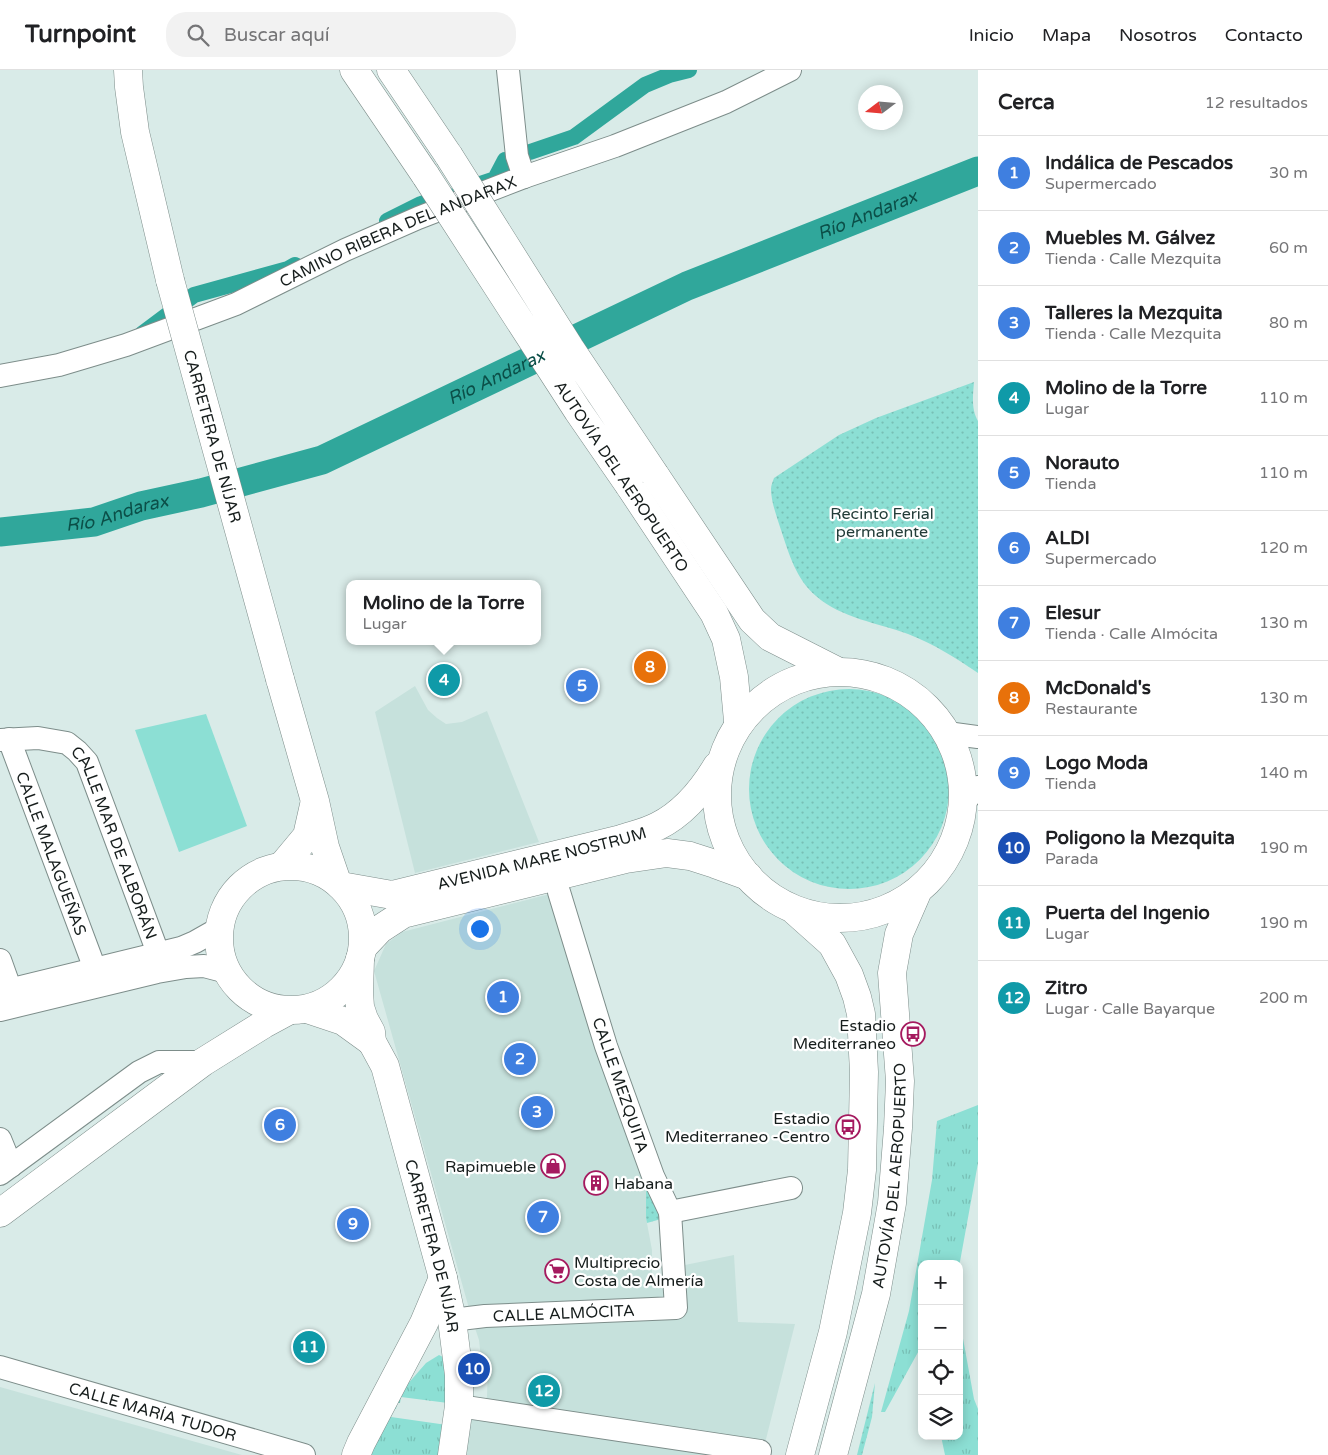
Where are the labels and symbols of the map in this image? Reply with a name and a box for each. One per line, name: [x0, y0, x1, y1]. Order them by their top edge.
north arrow: [858, 85, 903, 130]
street label: CAMINO RIBERA DEL ANDARAX: [276, 172, 520, 292]
water label: Río Andarax: [814, 184, 922, 244]
water label: Río Andarax: [444, 343, 551, 410]
street label: CARRETERA DE NÍJAR: [179, 348, 245, 525]
street label: AUTOVÍA DEL AEROPUERTO: [550, 377, 693, 576]
water label: Río Andarax: [65, 489, 172, 536]
park label: Recinto Ferial permanente: [830, 504, 934, 542]
pin: 8: [634, 648, 666, 686]
pin: 4: [428, 661, 460, 699]
pin: 5: [566, 667, 598, 705]
street label: CALLE MAR DE ALBORÁN: [66, 742, 161, 942]
street label: CALLE MALAGUEÑAS: [11, 769, 91, 938]
street label: AVENIDA MARE NOSTRUM: [435, 823, 649, 895]
your location: [467, 916, 493, 942]
pin: 1: [487, 978, 519, 1016]
street label: CALLE MEZQUITA: [587, 1015, 653, 1156]
place label: Estadio Mediterraneo: [793, 1016, 896, 1054]
bus stop icon: Estadio Mediterraneo: [900, 1021, 926, 1047]
pin: 2: [504, 1040, 536, 1078]
street label: AUTOVÍA DEL AEROPUERTO: [868, 1062, 911, 1290]
pin: 3: [521, 1093, 553, 1131]
pin: 6: [264, 1106, 296, 1144]
place label: Estadio Mediterraneo -Centro: [665, 1109, 830, 1147]
bus stop icon: Estadio Mediterraneo -Centro: [835, 1114, 861, 1140]
shop icon: Rapimueble: [540, 1153, 566, 1179]
street label: CARRETERA DE NÍJAR: [400, 1157, 463, 1334]
place label: Rapimueble: [445, 1157, 536, 1177]
building icon: Habana: [583, 1170, 609, 1196]
place label: Habana: [614, 1174, 673, 1194]
pin: 7: [527, 1198, 559, 1236]
pin: 9: [337, 1205, 369, 1243]
place label: Multiprecio Costa de Almería: [574, 1253, 703, 1291]
supermarket icon: Multiprecio Costa de Almería: [544, 1258, 570, 1284]
street label: CALLE ALMÓCITA: [492, 1301, 635, 1327]
pin: 11: [293, 1328, 325, 1366]
pin: 10: [458, 1350, 490, 1388]
pin: 12: [528, 1372, 560, 1410]
street label: CALLE MARÍA TUDOR: [66, 1378, 239, 1446]

